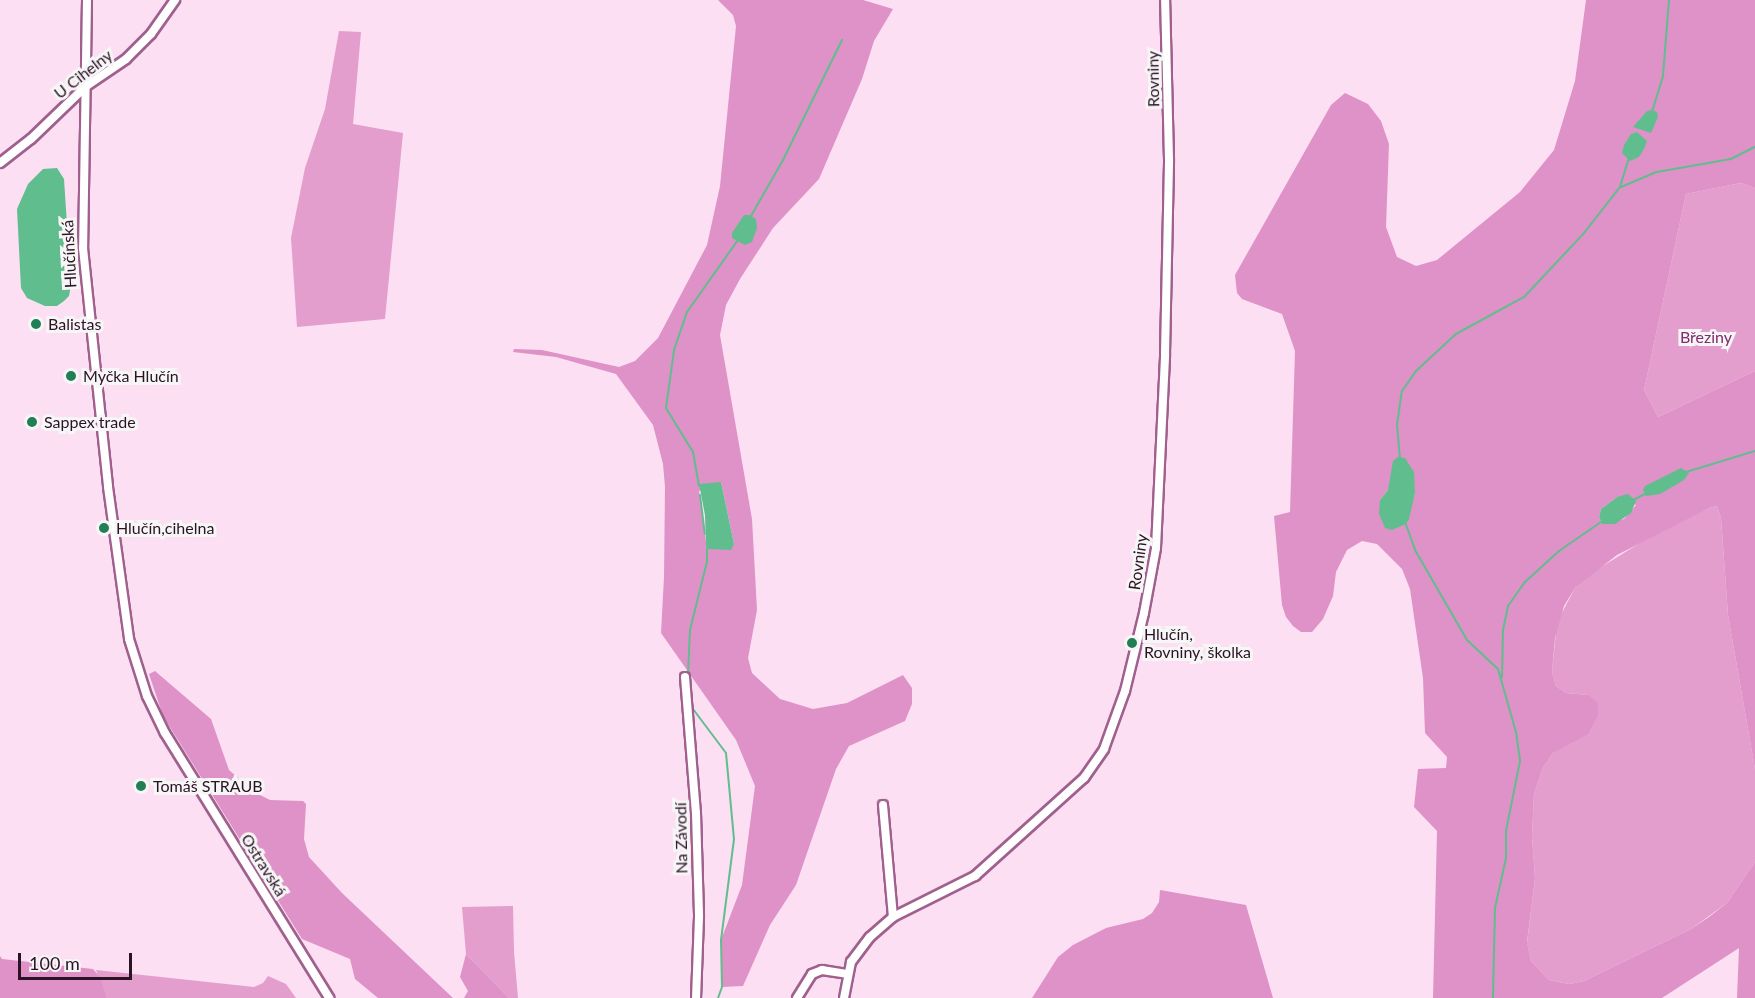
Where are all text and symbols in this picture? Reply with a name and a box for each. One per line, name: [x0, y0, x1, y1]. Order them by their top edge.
street label: U Cihelny: [50, 45, 116, 103]
street label: Rovniny: [1143, 51, 1163, 107]
street label: Hlučínská: [58, 219, 80, 289]
place label: Balistas: [48, 314, 101, 334]
marker: Balistas: [29, 317, 43, 331]
park label: Březiny: [1680, 327, 1732, 347]
place label: Myčka Hlučín: [83, 366, 179, 386]
marker: Myčka Hlučín: [64, 369, 78, 383]
place label: Sappex trade: [44, 412, 136, 432]
marker: Sappex trade: [25, 415, 39, 429]
place label: Hlučín,cihelna: [116, 518, 214, 538]
marker: Hlučín,cihelna: [97, 521, 111, 535]
street label: Rovniny: [1125, 533, 1151, 591]
place label: Hlučín, Rovniny, školka: [1144, 624, 1251, 662]
marker: Hlučín, Rovniny, školka: [1125, 636, 1139, 650]
place label: Tomáš STRAUB: [153, 776, 263, 796]
marker: Tomáš STRAUB: [134, 779, 148, 793]
street label: Na Závodí: [671, 802, 691, 874]
street label: Ostravská: [237, 830, 291, 900]
scale bar: [21, 941, 135, 979]
text: 100 m: [29, 952, 80, 974]

